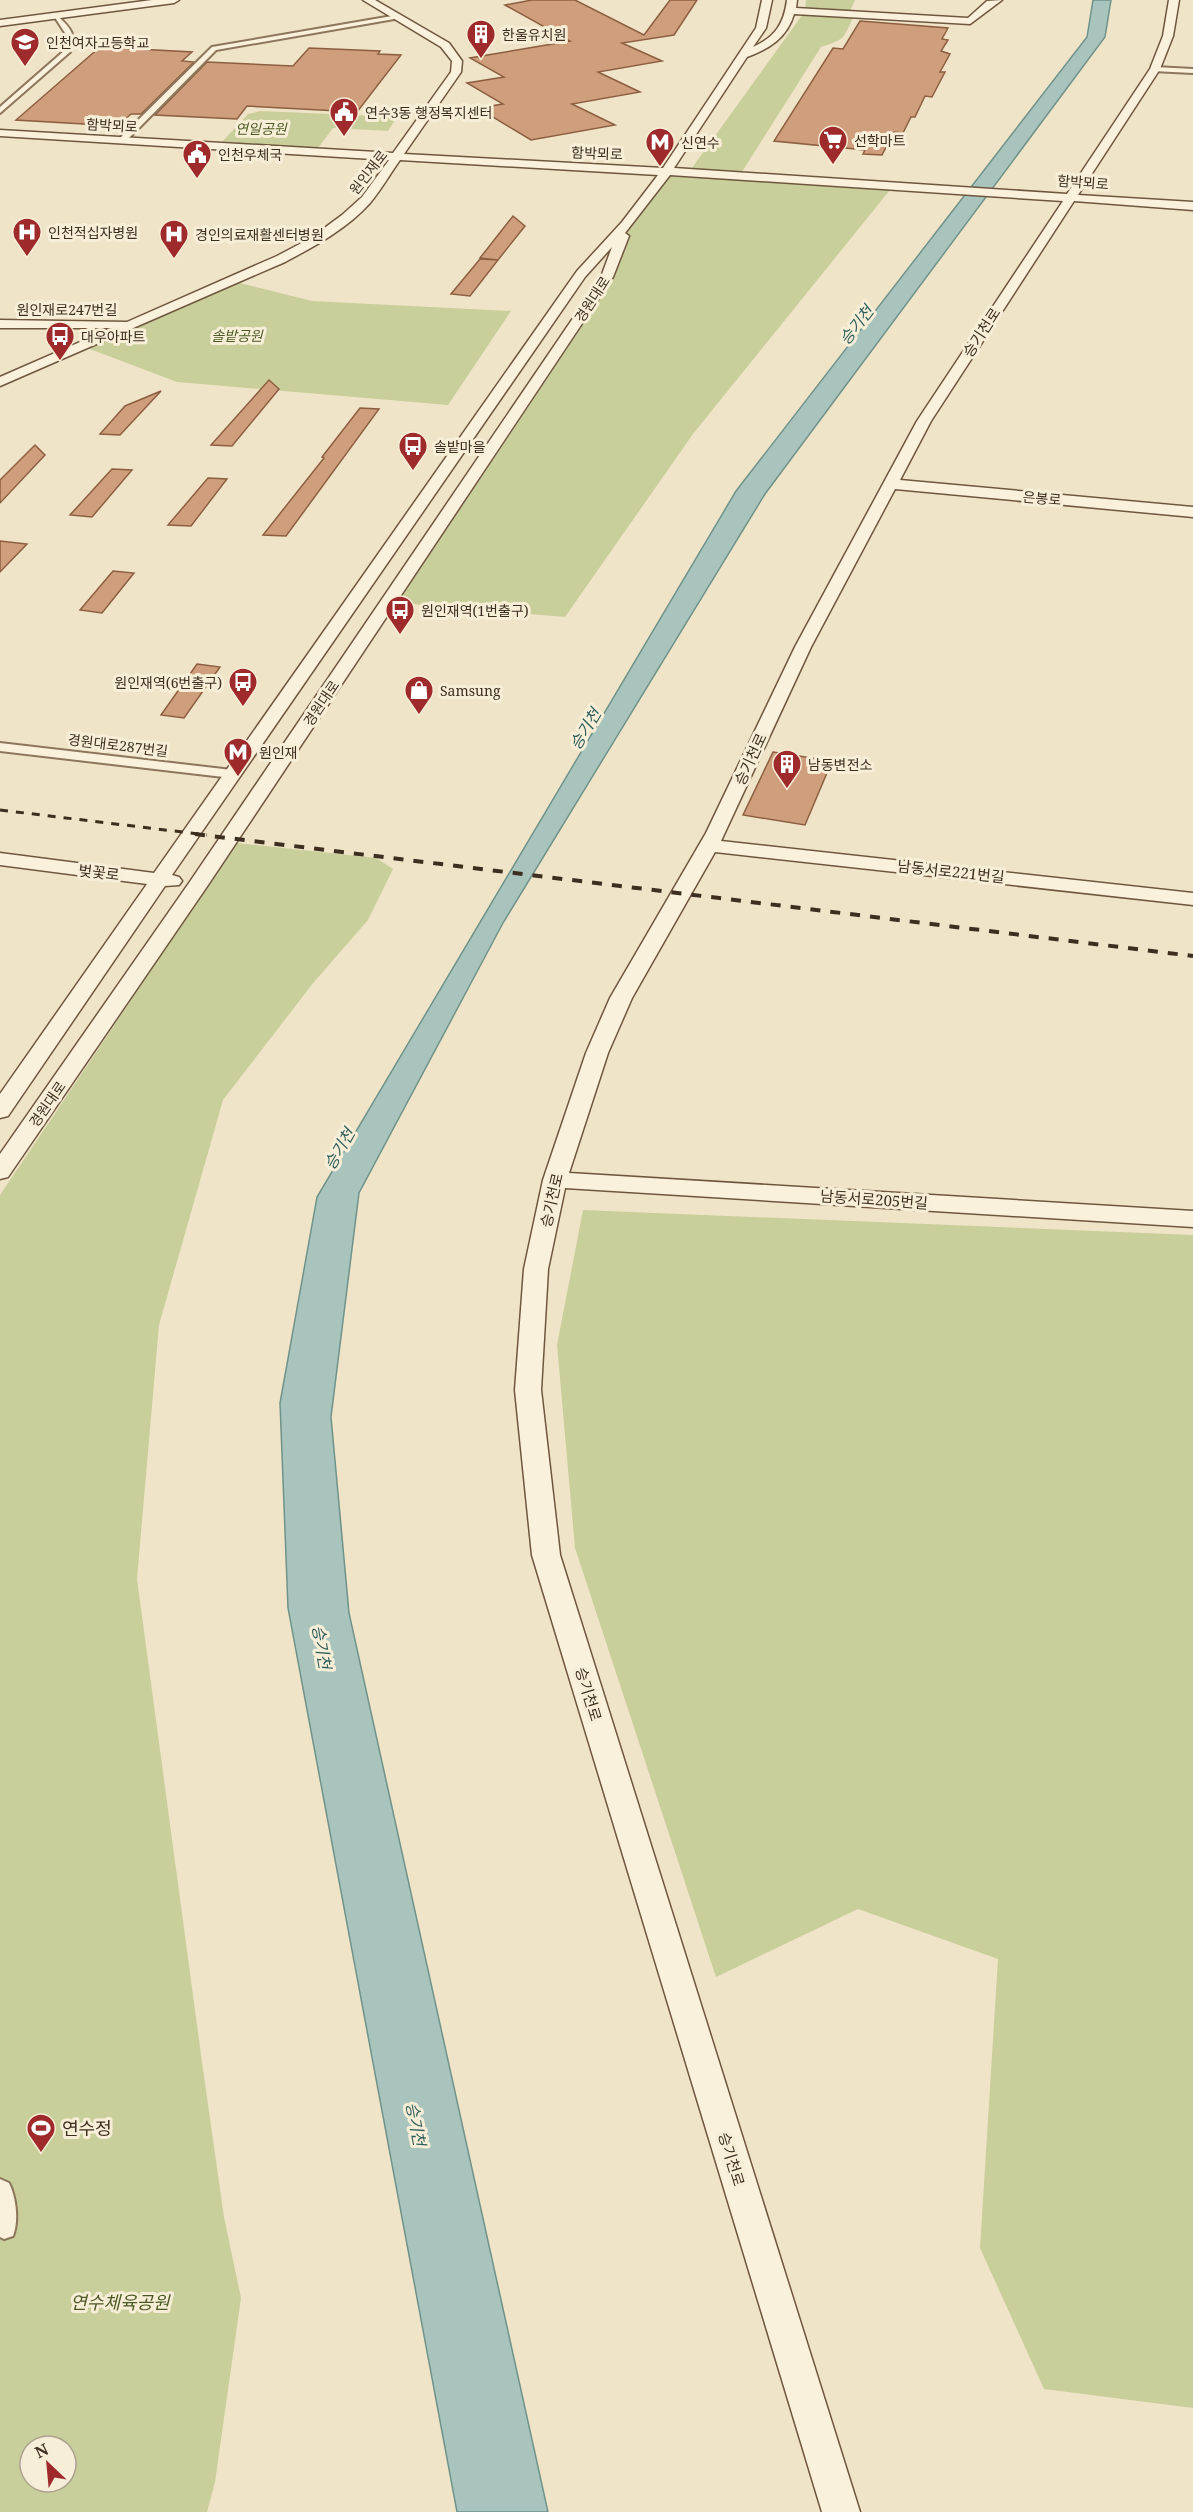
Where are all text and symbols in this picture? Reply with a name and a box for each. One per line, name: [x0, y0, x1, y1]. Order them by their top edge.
building icon: 한울유치원: [465, 18, 497, 60]
place label: 한울유치원: [502, 25, 566, 44]
school or university icon: 인천여자고등학교: [9, 26, 41, 68]
place label: 인천여자고등학교: [46, 33, 149, 52]
public building icon: 연수3동 행정복지센터: [328, 96, 360, 138]
place label: 연수3동 행정복지센터: [365, 103, 492, 122]
street label: 함박뫼로: [86, 114, 138, 136]
park label: 연일공원: [235, 119, 288, 138]
supermarket icon: 선학마트: [817, 124, 849, 166]
metro station icon: 신연수: [644, 126, 676, 168]
place label: 선학마트: [854, 131, 906, 150]
place label: 신연수: [681, 133, 720, 152]
public building icon: 인천우체국: [181, 138, 213, 180]
street label: 함박뫼로: [571, 143, 623, 163]
place label: 인천우체국: [218, 145, 283, 164]
street label: 원인재로: [345, 146, 391, 198]
street label: 함박뫼로: [1057, 171, 1109, 193]
hospital icon: 인천적십자병원: [11, 216, 43, 258]
hospital icon: 경인의료재활센터병원: [158, 218, 190, 260]
place label: 인천적십자병원: [48, 223, 138, 242]
place label: 경인의료재활센터병원: [195, 225, 324, 244]
street label: 경원대로: [570, 272, 614, 326]
water label: 승기천: [834, 299, 880, 349]
street label: 원인재로247번길: [17, 300, 117, 319]
street label: 승기천로: [958, 303, 1004, 361]
bus stop icon: 대우아파트: [44, 320, 76, 362]
park label: 솔밭공원: [211, 326, 264, 345]
place label: 대우아파트: [81, 327, 146, 346]
bus stop icon: 솔밭마을: [397, 430, 429, 472]
place label: 솔밭마을: [434, 437, 486, 456]
street label: 은봉로: [1022, 487, 1062, 509]
bus stop icon: 원인재역(1번출구): [384, 594, 416, 636]
place label: 원인재역(1번출구): [421, 601, 529, 620]
bus stop icon: 원인재역(6번출구): [227, 666, 259, 708]
place label: 원인재역(6번출구): [114, 673, 222, 692]
shop icon: Samsung: [403, 674, 435, 716]
street label: 경원대로: [299, 676, 343, 730]
place label: Samsung: [440, 681, 501, 700]
water label: 승기천: [564, 702, 607, 754]
street label: 경원대로287번길: [67, 729, 169, 761]
street label: 승기천로: [729, 730, 771, 788]
metro station icon: 원인재: [222, 736, 254, 778]
place label: 원인재: [259, 743, 298, 762]
building icon: 남동변전소: [771, 748, 803, 790]
place label: 남동변전소: [808, 755, 873, 774]
street label: 남동서로221번길: [896, 855, 1006, 887]
street label: 벚꽃로: [77, 860, 121, 884]
street label: 경원대로: [24, 1077, 70, 1131]
water label: 승기천: [318, 1122, 361, 1174]
street label: 승기천로: [535, 1171, 567, 1229]
street label: 남동서로205번길: [819, 1185, 929, 1213]
water label: 승기천: [307, 1623, 337, 1673]
street label: 승기천로: [571, 1665, 607, 1723]
water label: 승기천: [401, 2100, 431, 2150]
sports icon: 연수정: [25, 2112, 57, 2154]
place label: 연수정: [62, 2116, 112, 2140]
street label: 승기천로: [714, 2130, 750, 2188]
park label: 연수체육공원: [70, 2290, 171, 2314]
north arrow: [18, 2434, 78, 2494]
text: N: [31, 2438, 52, 2463]

